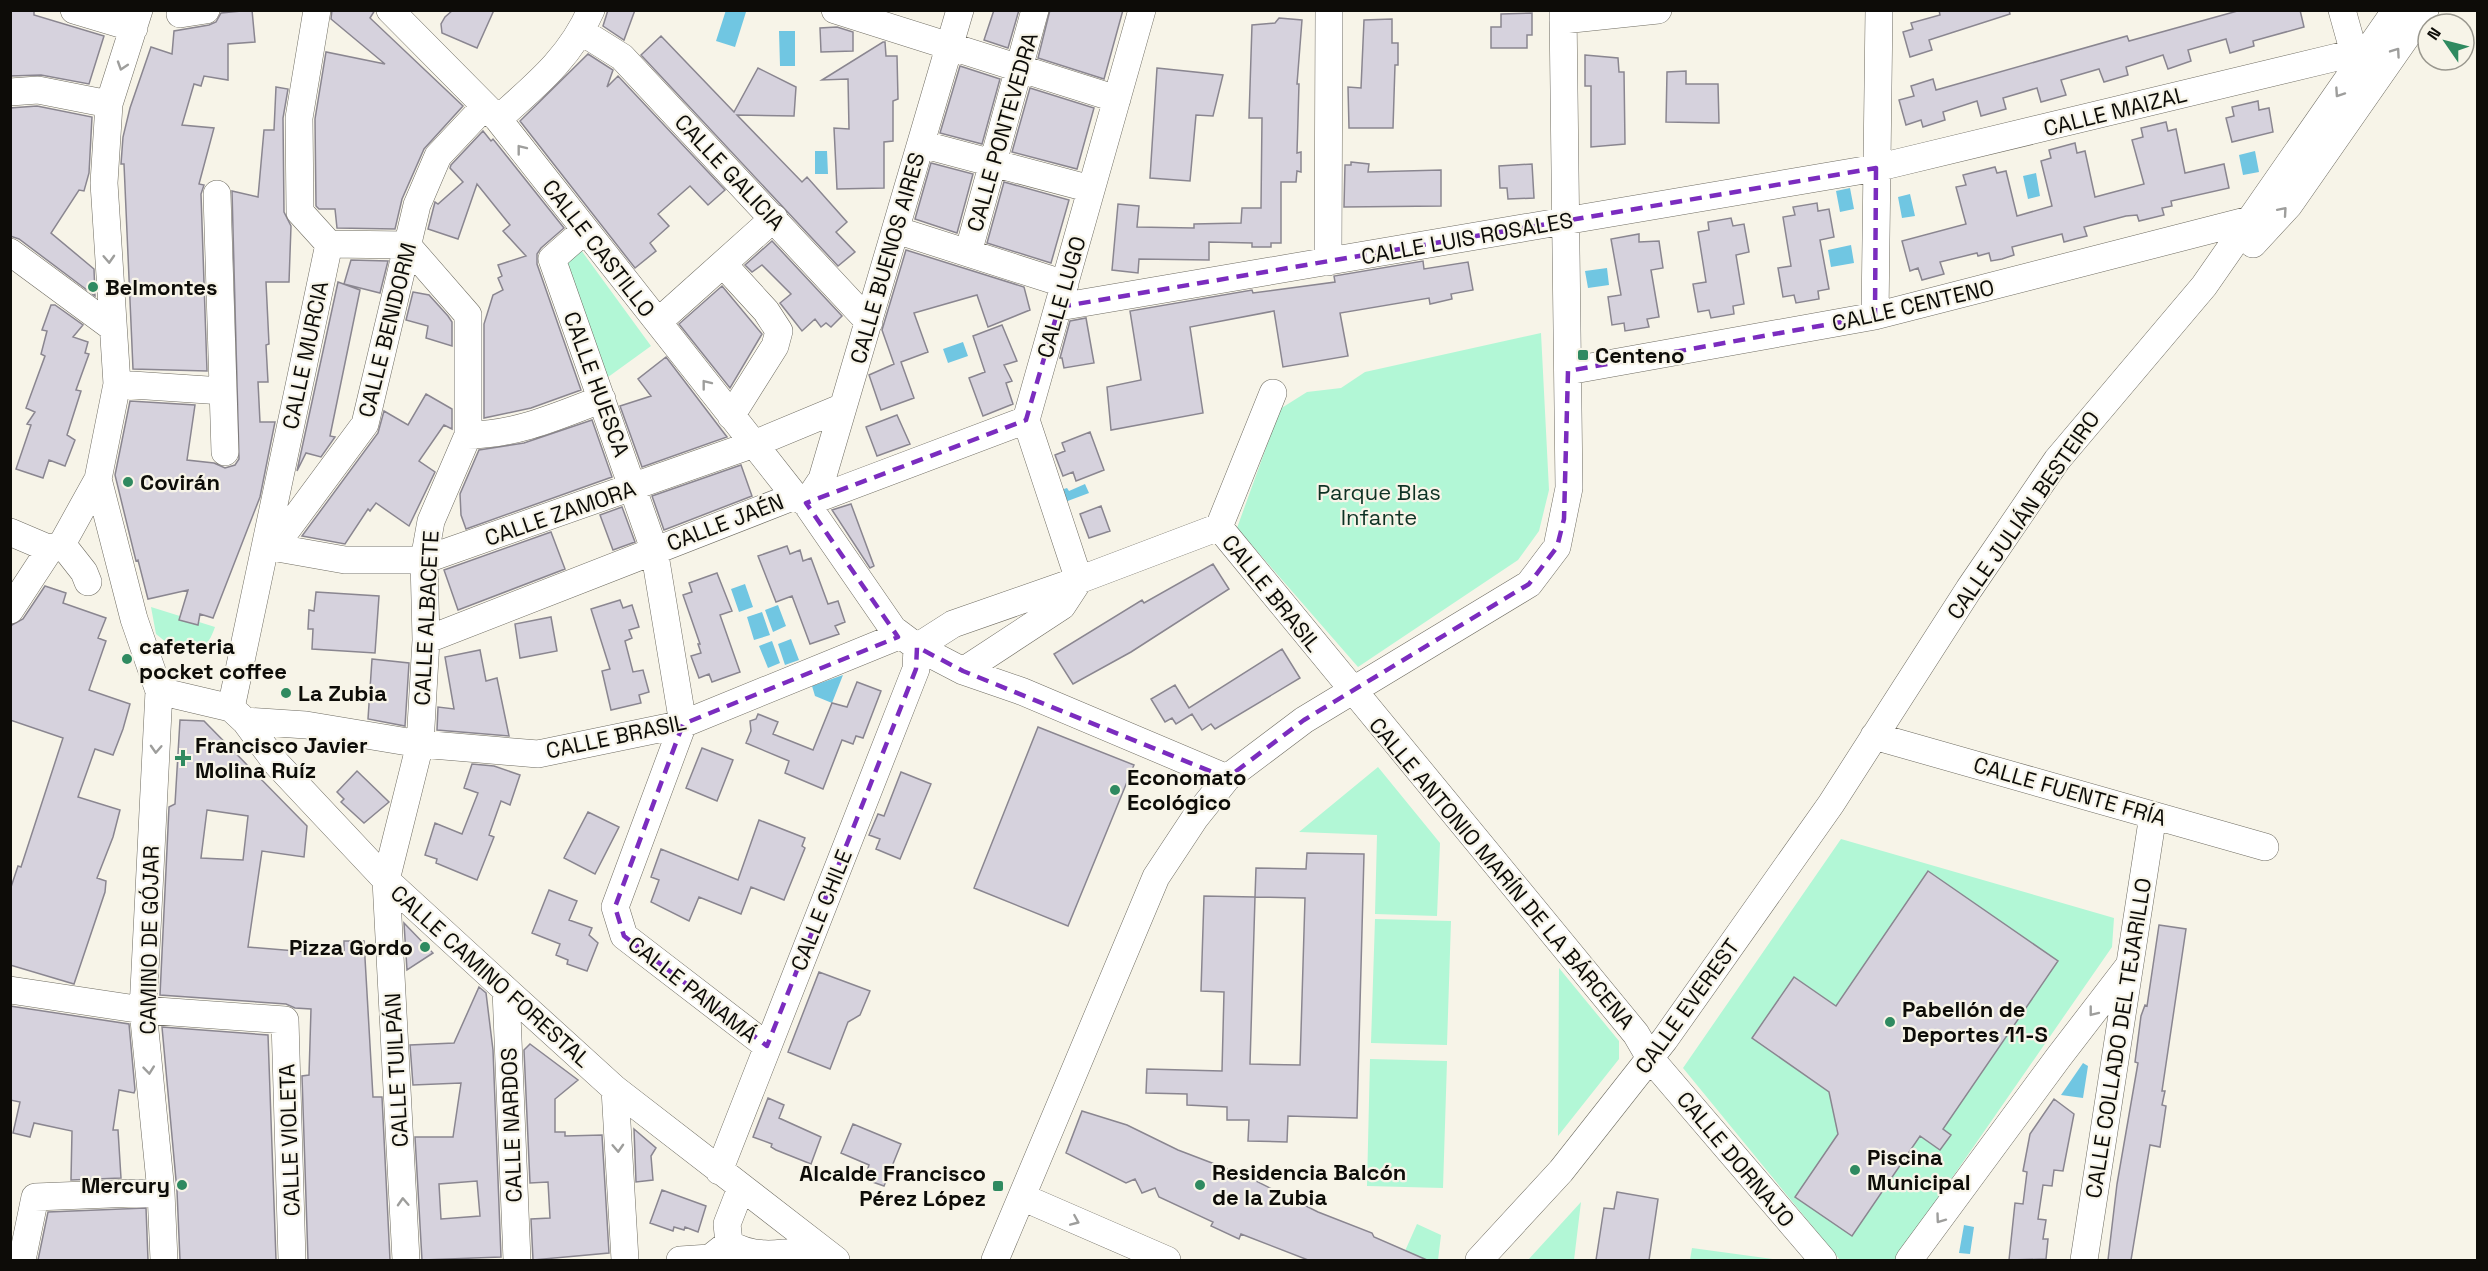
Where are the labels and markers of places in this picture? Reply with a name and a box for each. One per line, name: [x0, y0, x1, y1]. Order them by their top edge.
place label: Belmontes: [105, 273, 218, 301]
marker: Belmontes: [86, 280, 100, 294]
place label: Centeno: [1595, 341, 1684, 369]
marker: Centeno: [1576, 348, 1590, 362]
place label: Covirán: [140, 468, 220, 496]
marker: Covirán: [121, 475, 135, 489]
place label: cafeteria pocket coffee: [139, 632, 287, 685]
marker: cafeteria pocket coffee: [120, 652, 134, 666]
place label: La Zubia: [298, 679, 387, 707]
marker: La Zubia: [279, 686, 293, 700]
place label: Francisco Javier Molina Ruíz: [195, 731, 368, 784]
marker: Francisco Javier Molina Ruíz: [176, 751, 190, 765]
place label: Economato Ecológico: [1127, 763, 1246, 816]
marker: Economato Ecológico: [1108, 783, 1122, 797]
place label: Pizza Gordo: [289, 933, 413, 961]
marker: Pizza Gordo: [418, 940, 432, 954]
place label: Pabellón de Deportes 11-S: [1902, 995, 2048, 1048]
marker: Pabellón de Deportes 11-S: [1883, 1015, 1897, 1029]
place label: Piscina Municipal: [1867, 1143, 1971, 1196]
place label: Residencia Balcón de la Zubia: [1212, 1158, 1406, 1211]
place label: Alcalde Francisco Pérez López: [799, 1159, 986, 1212]
marker: Piscina Municipal: [1848, 1163, 1862, 1177]
place label: Mercury: [81, 1171, 170, 1199]
marker: Mercury: [175, 1178, 189, 1192]
marker: Residencia Balcón de la Zubia: [1193, 1178, 1207, 1192]
marker: Alcalde Francisco Pérez López: [991, 1179, 1005, 1193]

